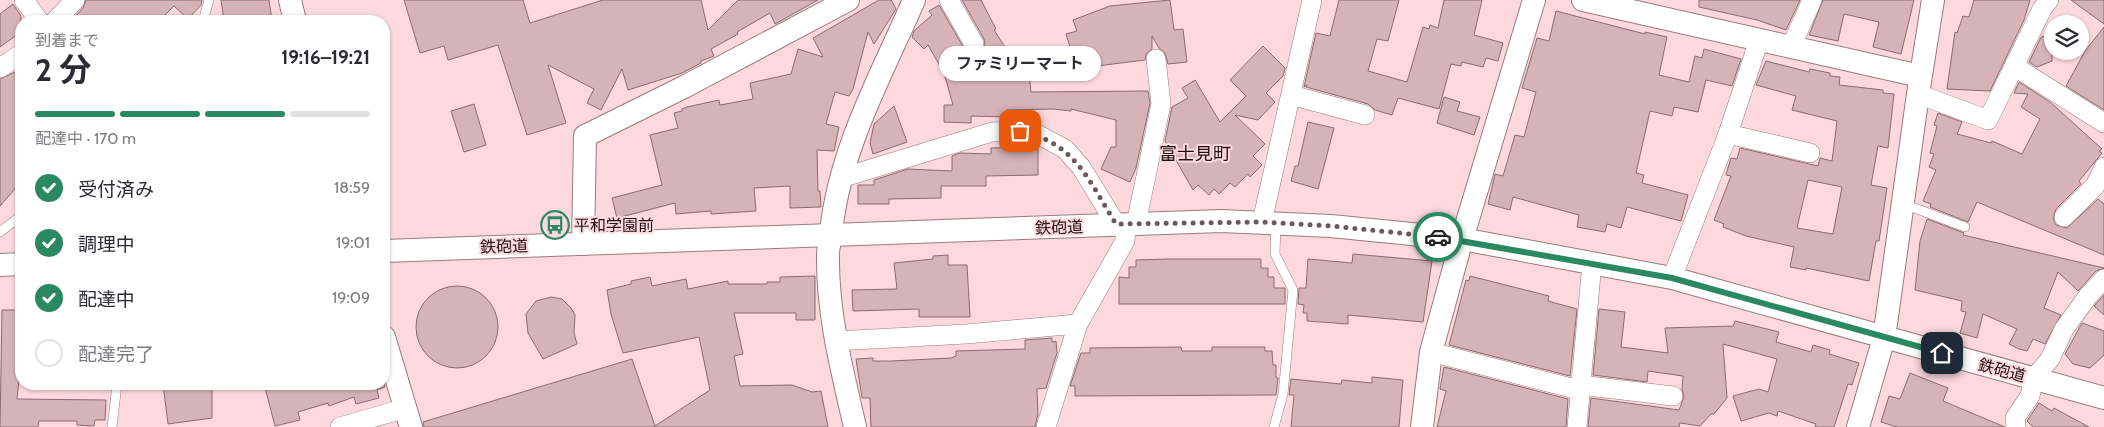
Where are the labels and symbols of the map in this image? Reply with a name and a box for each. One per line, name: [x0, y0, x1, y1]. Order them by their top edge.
callout: ファミリーマート: [939, 46, 1101, 81]
pin: [999, 110, 1041, 152]
district label: 富士見町: [1159, 143, 1231, 165]
bus stop icon: 平和学園前: [540, 210, 570, 240]
courier: [1413, 212, 1463, 262]
place label: 平和学園前: [574, 216, 654, 235]
street label: 鉄砲道: [1035, 217, 1083, 238]
street label: 鉄砲道: [480, 236, 528, 257]
pin: [1921, 332, 1963, 374]
street label: 鉄砲道: [1976, 355, 2028, 386]

